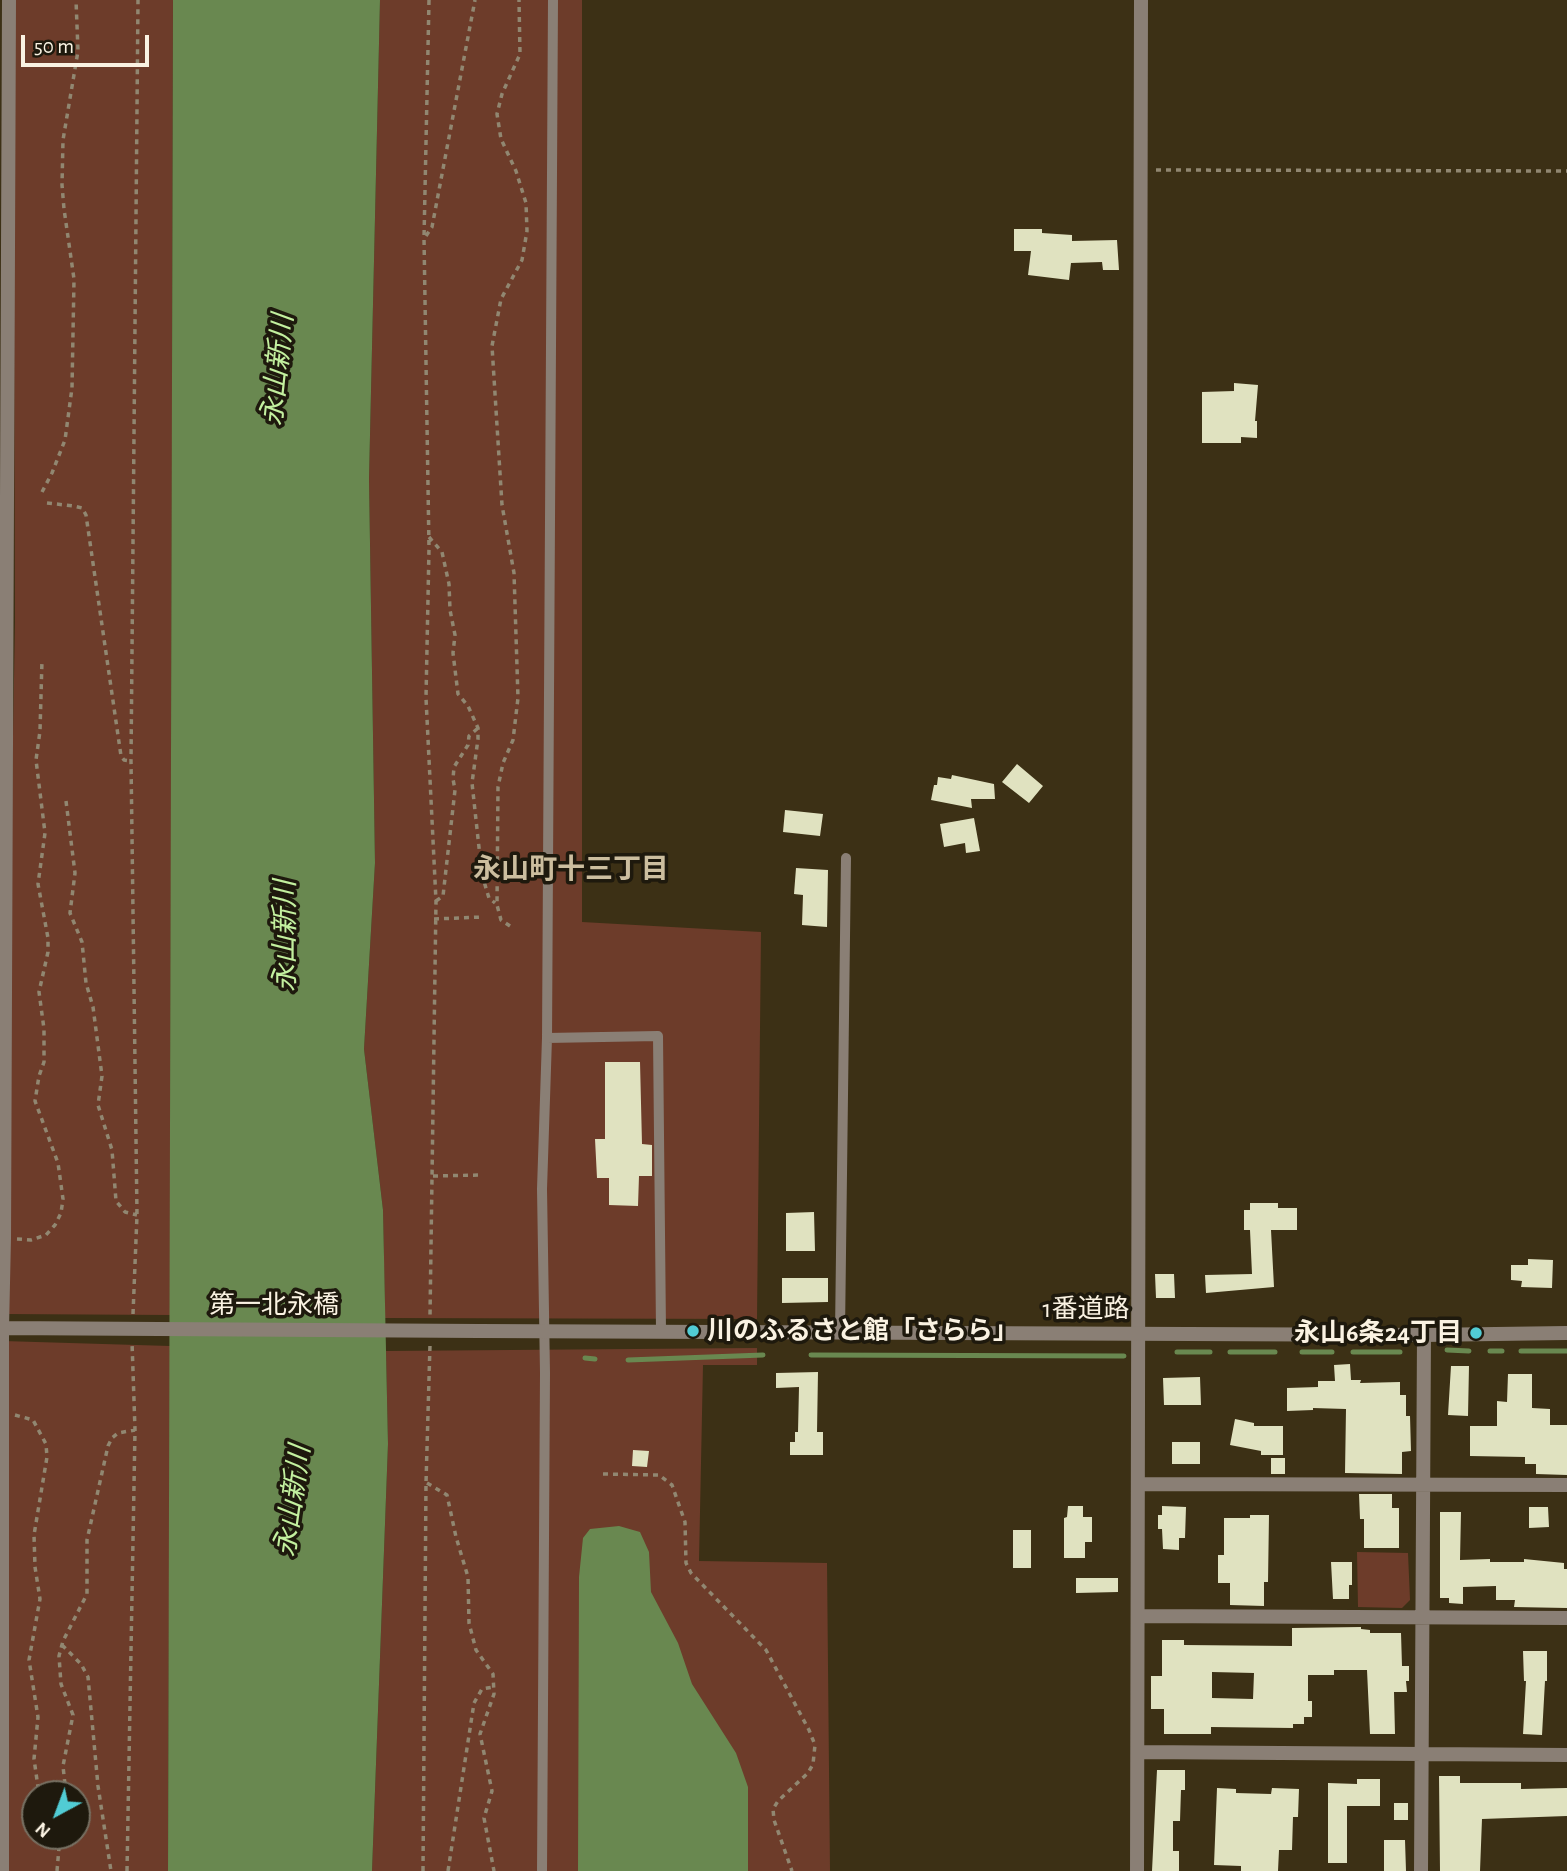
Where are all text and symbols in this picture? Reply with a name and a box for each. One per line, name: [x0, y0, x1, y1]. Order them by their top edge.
scale bar: [24, 21, 152, 65]
text: 50 m: [34, 36, 74, 57]
water label: 永山新川: [255, 313, 301, 427]
district label: 永山町十三丁目: [473, 853, 669, 887]
water label: 永山新川: [269, 880, 303, 992]
street label: 第一北永橋: [209, 1289, 339, 1321]
street label: 1番道路: [1043, 1293, 1129, 1325]
place label: 川のふるさと館「さらら」: [707, 1315, 1019, 1347]
place label: 永山6条24丁目: [1294, 1317, 1462, 1349]
marker: 川のふるさと館「さらら」: [685, 1323, 701, 1339]
marker: 永山6条24丁目: [1468, 1325, 1484, 1341]
water label: 永山新川: [269, 1443, 317, 1559]
north arrow: [21, 1780, 91, 1850]
text: N: [32, 1818, 54, 1841]

